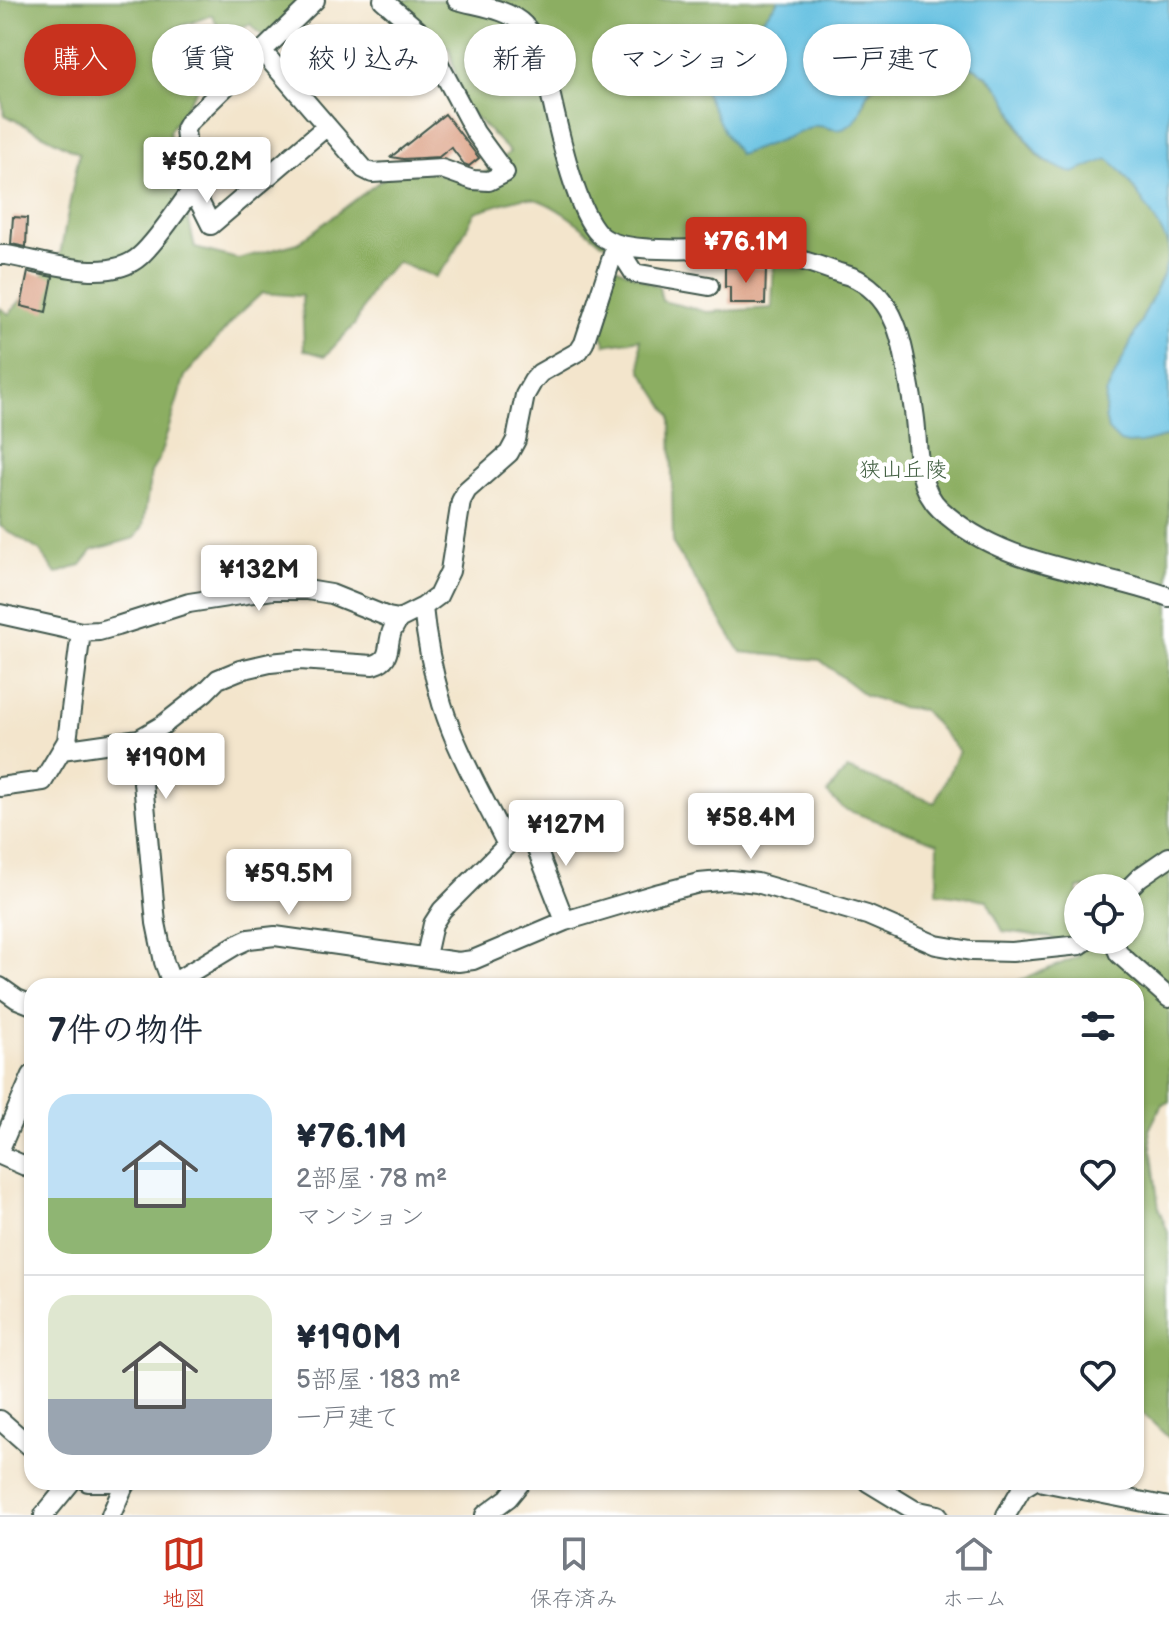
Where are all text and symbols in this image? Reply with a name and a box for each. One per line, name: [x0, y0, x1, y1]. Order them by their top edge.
chip: 購入: [24, 24, 136, 96]
chip: 賃貸: [152, 24, 264, 96]
chip: 絞り込み: [280, 24, 448, 96]
chip: 新着: [464, 24, 576, 96]
chip: マンション: [592, 24, 787, 96]
chip: 一戸建て: [803, 24, 971, 96]
pin: ¥50.2M: [142, 137, 272, 205]
text: ¥50.2M: [162, 147, 252, 178]
pin: ¥76.1M: [681, 217, 811, 285]
text: ¥76.1M: [704, 227, 788, 258]
park label: 狭山丘陵: [859, 457, 947, 484]
pin: ¥132M: [203, 545, 315, 613]
text: ¥132M: [219, 555, 299, 586]
pin: ¥190M: [110, 733, 222, 801]
text: ¥190M: [126, 743, 206, 774]
pin: ¥58.4M: [686, 793, 816, 861]
pin: ¥127M: [510, 800, 622, 868]
text: ¥58.4M: [706, 803, 796, 834]
text: ¥127M: [527, 810, 605, 841]
pin: ¥59.5M: [224, 849, 354, 917]
text: ¥59.5M: [244, 859, 334, 890]
map controls: [1064, 874, 1144, 954]
button: locate: [1064, 874, 1144, 954]
icon: filters: [1076, 1004, 1120, 1048]
text: 7件の物件: [48, 1010, 203, 1051]
text: ¥76.1M: [296, 1116, 407, 1157]
icon: home: [112, 1126, 208, 1222]
icon: heart: [1076, 1152, 1120, 1196]
text: 2部屋 · 78 m²: [296, 1164, 447, 1195]
text: マンション: [296, 1202, 425, 1233]
text: ¥190M: [296, 1317, 402, 1358]
icon: home: [112, 1327, 208, 1423]
icon: heart: [1076, 1353, 1120, 1397]
text: 5部屋 · 183 m²: [296, 1365, 461, 1396]
text: 一戸建て: [296, 1403, 400, 1434]
tab: 地図: [162, 1532, 206, 1613]
tab: 保存済み: [530, 1532, 618, 1613]
tab: ホーム: [942, 1532, 1007, 1613]

